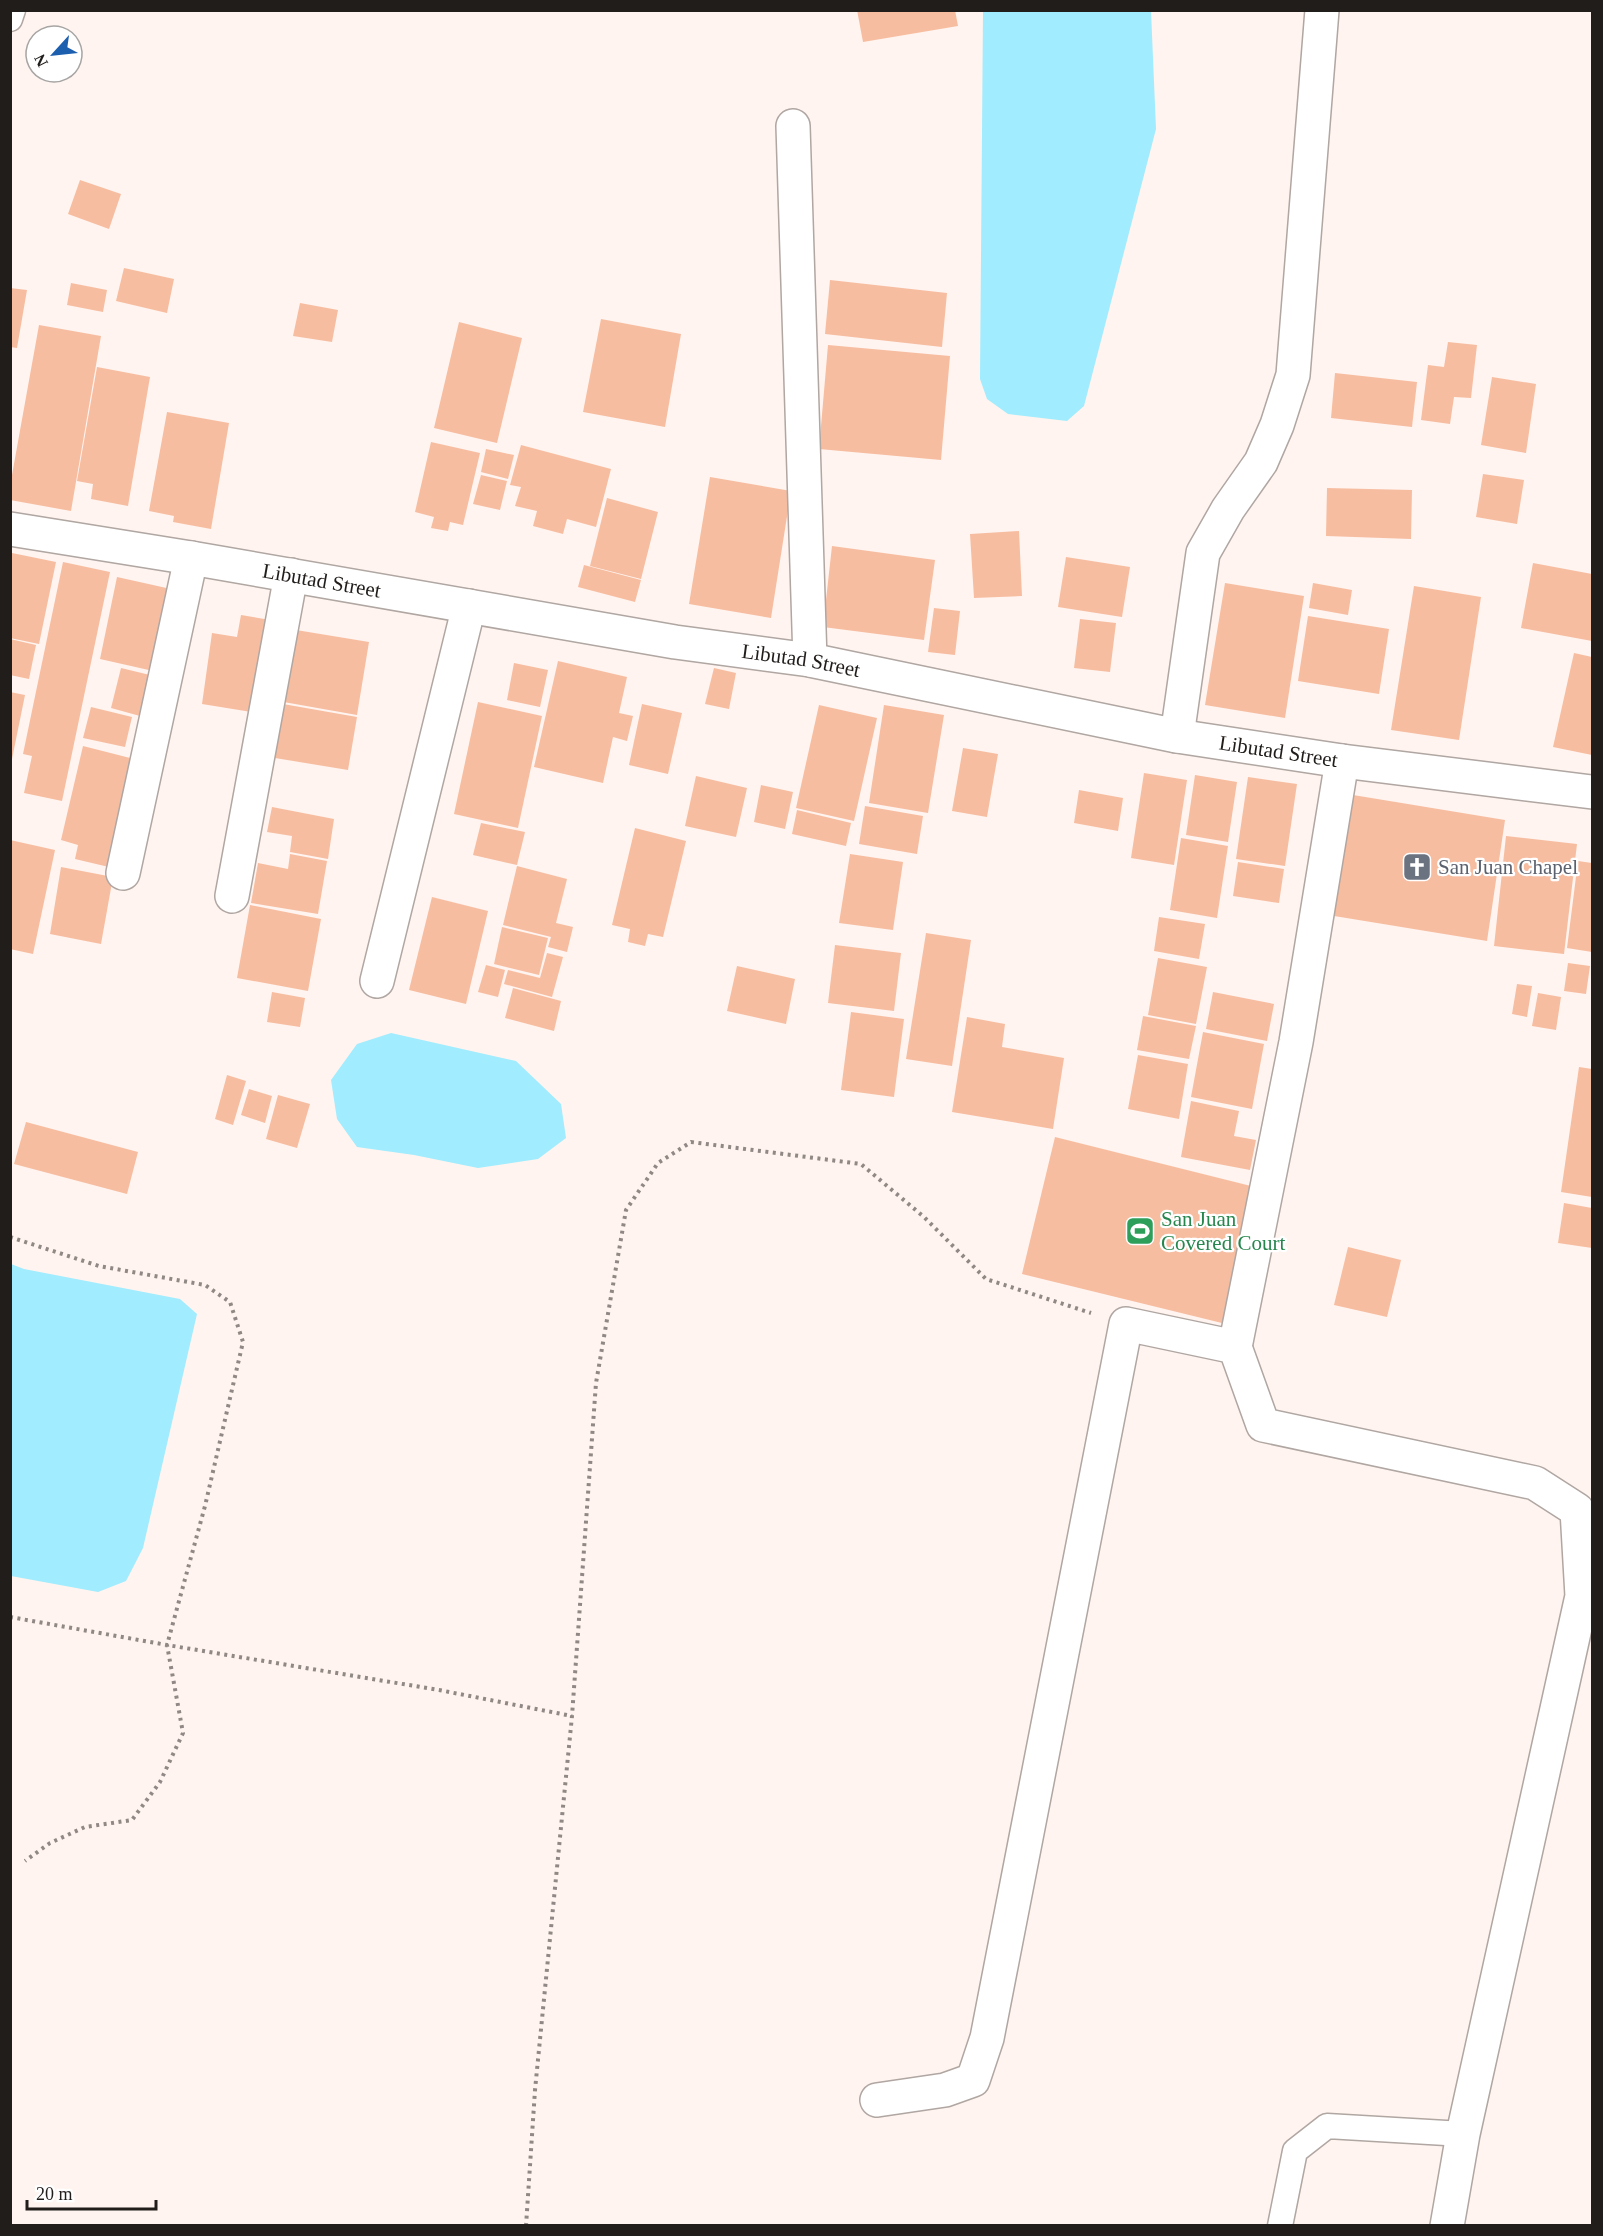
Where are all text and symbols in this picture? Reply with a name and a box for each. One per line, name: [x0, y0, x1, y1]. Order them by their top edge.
north arrow: [24, 24, 84, 84]
text: N: [31, 51, 51, 70]
street label: Libutad Street: [261, 559, 383, 603]
street label: Libutad Street: [740, 639, 863, 682]
street label: Libutad Street: [1217, 731, 1339, 772]
church icon: San Juan Chapel: [1401, 851, 1433, 883]
place label: San Juan Chapel: [1438, 855, 1578, 879]
place label: San Juan Covered Court: [1161, 1207, 1285, 1255]
sports icon: San Juan Covered Court: [1124, 1215, 1156, 1247]
scale bar: [27, 2173, 156, 2211]
text: 20 m: [36, 2184, 73, 2204]

